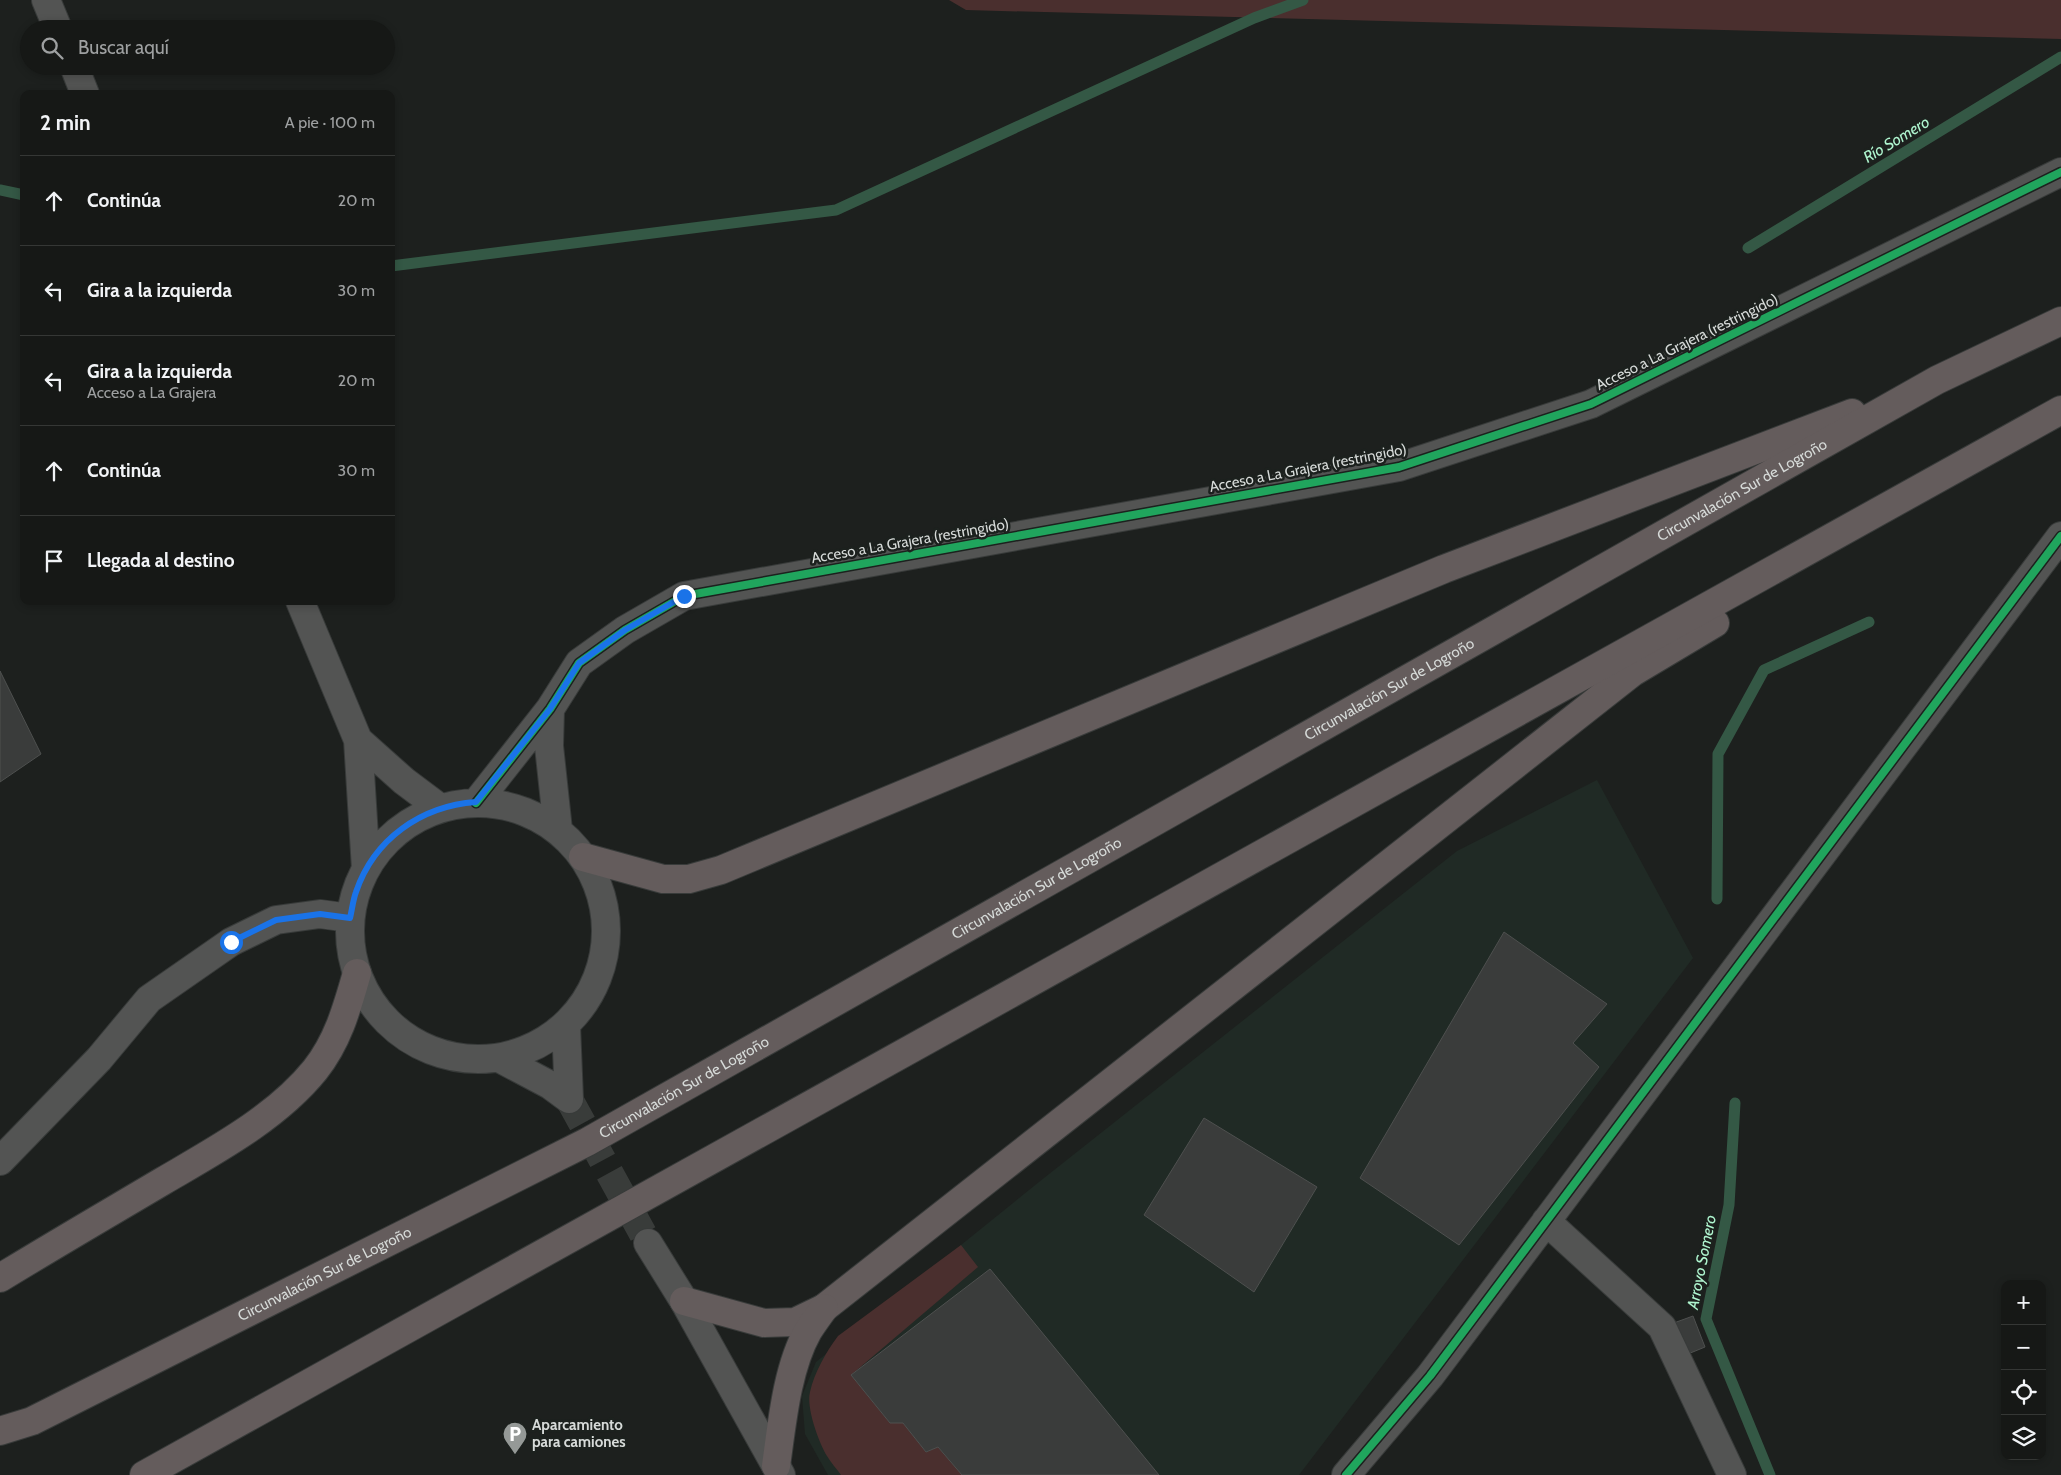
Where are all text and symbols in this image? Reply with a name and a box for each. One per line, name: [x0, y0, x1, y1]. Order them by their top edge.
search box: [20, 20, 395, 75]
icon: search: [38, 34, 66, 62]
text: Buscar aquí: [78, 36, 169, 59]
text: 2 min: [40, 110, 91, 135]
water label: Río Somero: [1860, 112, 1933, 167]
text: A pie · 100 m: [285, 113, 375, 132]
icon: ahead: [40, 187, 68, 215]
text: Continúa: [87, 189, 161, 212]
text: 20 m: [338, 191, 375, 210]
icon: left: [40, 277, 68, 305]
text: Gira a la izquierda: [87, 279, 232, 302]
text: 30 m: [338, 281, 375, 300]
street label: Acceso a La Grajera (restringido): [1593, 290, 1781, 394]
text: Gira a la izquierda: [87, 360, 232, 383]
icon: left: [40, 367, 68, 395]
text: 20 m: [338, 371, 375, 390]
text: Acceso a La Grajera: [87, 383, 216, 402]
street label: Circunvalación Sur de Logroño: [1654, 435, 1830, 545]
street label: Acceso a La Grajera (restringido): [1208, 440, 1408, 496]
icon: ahead: [40, 457, 68, 485]
text: Continúa: [87, 459, 161, 482]
text: 30 m: [338, 461, 375, 480]
street label: Acceso a La Grajera (restringido): [810, 515, 1010, 567]
icon: arrive: [40, 547, 68, 575]
text: Llegada al destino: [87, 549, 234, 572]
route end: [673, 585, 696, 608]
street label: Circunvalación Sur de Logroño: [1301, 634, 1477, 744]
street label: Circunvalación Sur de Logroño: [948, 833, 1125, 943]
route start: [220, 931, 243, 954]
street label: Circunvalación Sur de Logroño: [596, 1032, 772, 1142]
water label: Arroyo Somero: [1683, 1213, 1720, 1312]
street label: Circunvalación Sur de Logroño: [235, 1223, 414, 1325]
map controls: [2001, 1280, 2046, 1460]
button: +: [2001, 1280, 2046, 1325]
button: −: [2001, 1325, 2046, 1370]
button: locate: [2001, 1370, 2046, 1415]
button: layers: [2001, 1415, 2046, 1460]
place label: Aparcamiento para camiones: [532, 1416, 626, 1451]
parking icon: Aparcamiento para camiones: [502, 1421, 528, 1455]

